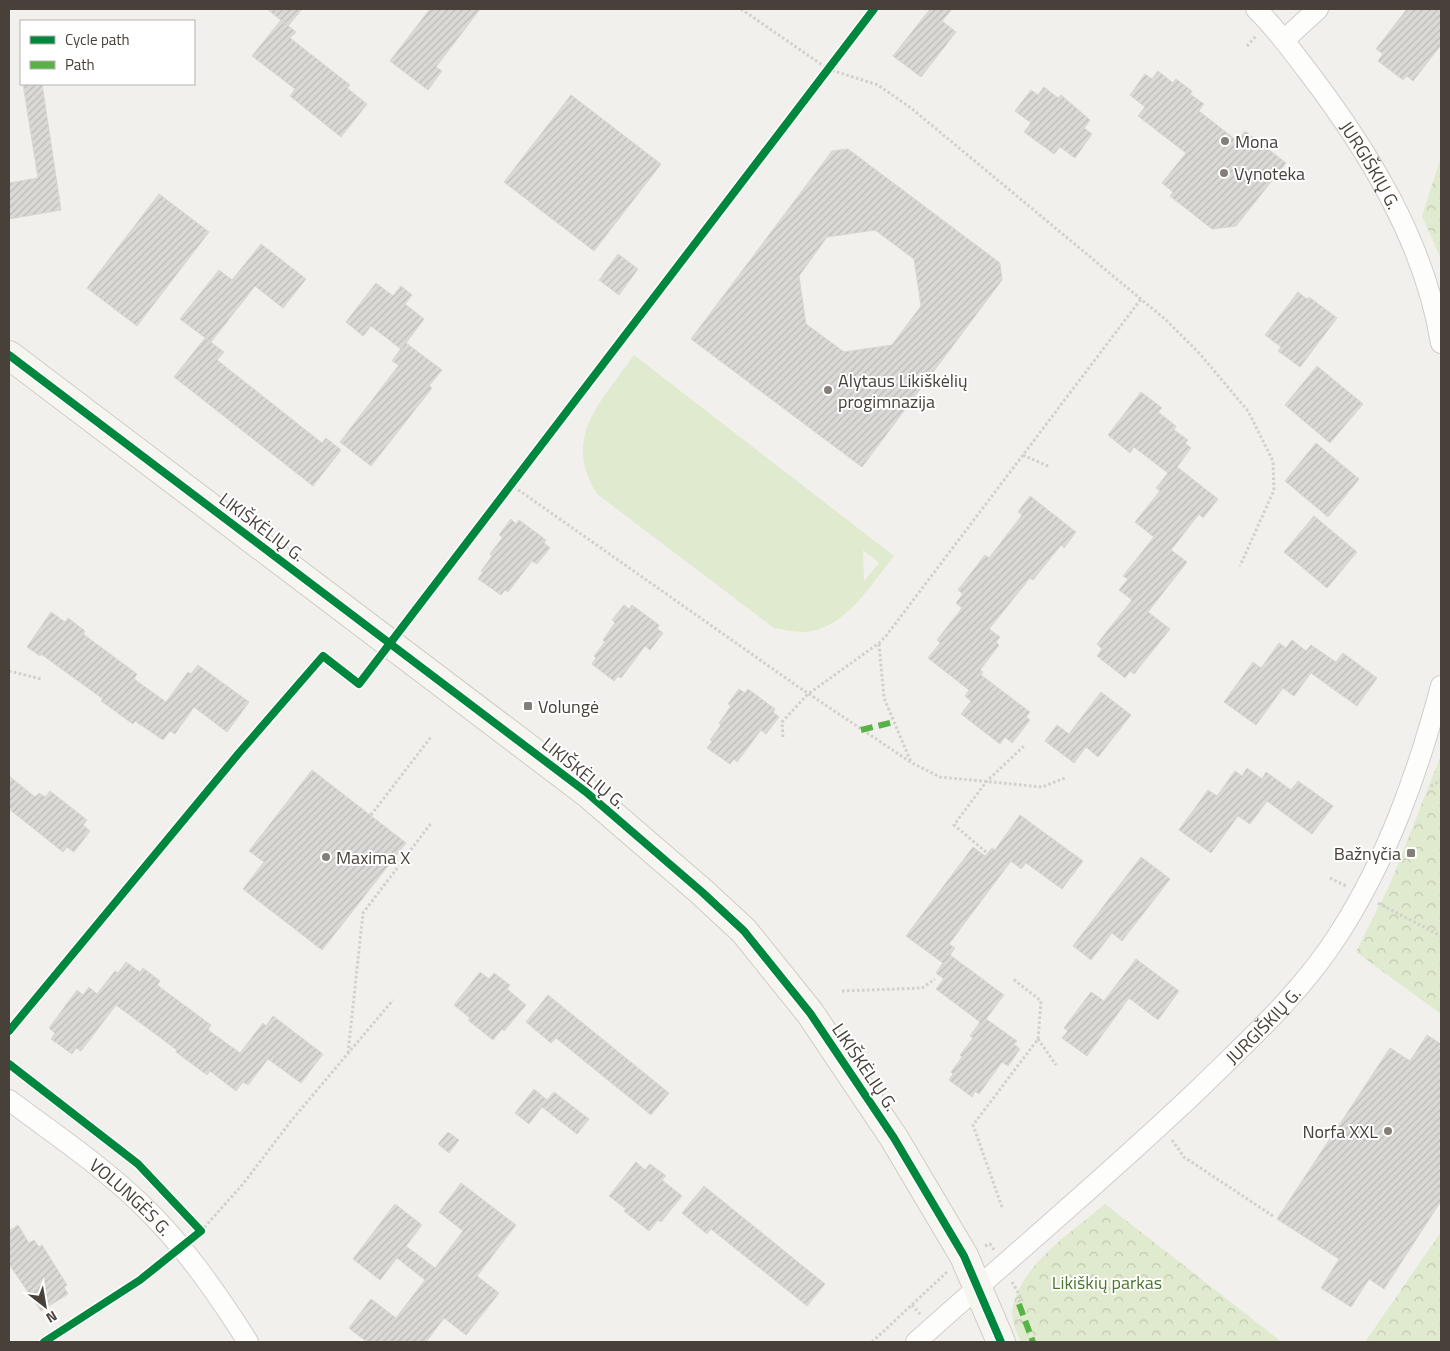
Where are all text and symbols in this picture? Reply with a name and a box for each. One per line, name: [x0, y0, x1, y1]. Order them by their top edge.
legend: [20, 20, 195, 85]
text: Cycle path: [65, 28, 130, 51]
text: Path: [65, 53, 95, 76]
street label: JURGIŠKIŲ G.: [1334, 115, 1407, 214]
place label: Mona: [1235, 128, 1278, 155]
marker: Mona: [1219, 135, 1231, 147]
place label: Vynoteka: [1234, 160, 1305, 187]
marker: Vynoteka: [1218, 167, 1230, 179]
place label: Alytaus Likiškėlių progimnazija: [838, 367, 967, 415]
marker: Alytaus Likiškėlių progimnazija: [822, 384, 834, 396]
street label: LIKIŠKĖLIŲ G.: [213, 486, 311, 568]
place label: Volungė: [538, 693, 599, 720]
marker: Volungė: [522, 700, 534, 712]
street label: LIKIŠKĖLIŲ G.: [536, 731, 632, 815]
place label: Bažnyčia: [1334, 840, 1401, 867]
place label: Maxima X: [336, 844, 410, 871]
marker: Bažnyčia: [1405, 847, 1417, 859]
marker: Maxima X: [320, 851, 332, 863]
street label: JURGIŠKIŲ G.: [1219, 981, 1307, 1070]
street label: LIKIŠKĖLIŲ G.: [825, 1017, 905, 1117]
place label: Norfa XXL: [1303, 1118, 1378, 1145]
marker: Norfa XXL: [1382, 1125, 1394, 1137]
street label: VOLUNGĖS G.: [84, 1151, 179, 1242]
park label: Likiškių parkas: [1052, 1269, 1162, 1296]
north arrow: [20, 1281, 70, 1331]
text: N: [42, 1306, 62, 1329]

